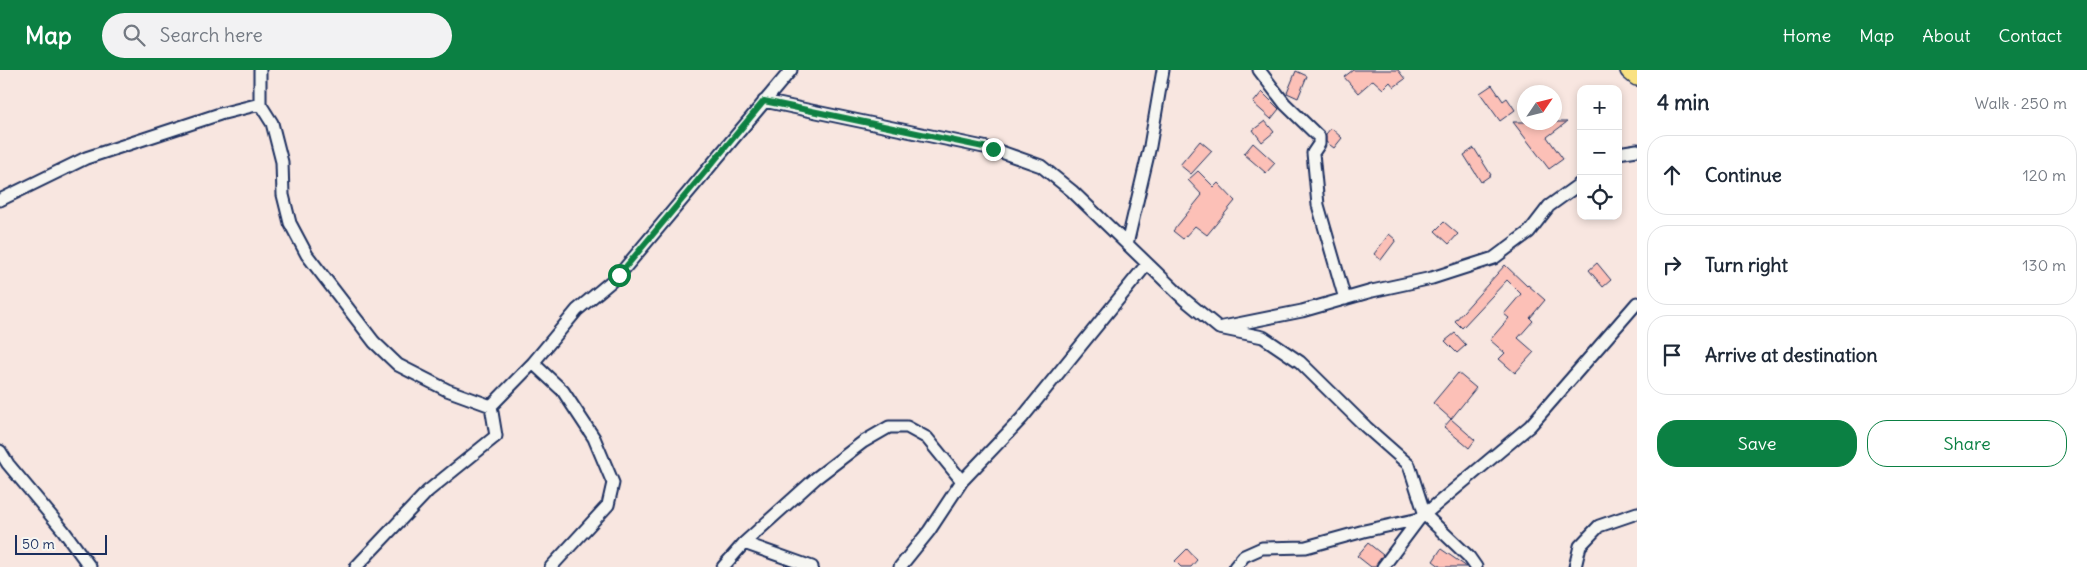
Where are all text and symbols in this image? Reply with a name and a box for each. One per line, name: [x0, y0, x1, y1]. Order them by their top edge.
search box: [102, 13, 452, 58]
text: Map: [25, 20, 72, 50]
icon: search: [120, 21, 148, 49]
text: Search here: [160, 23, 263, 47]
text: Home: [1783, 24, 1831, 47]
text: Map: [1859, 24, 1894, 47]
text: About: [1922, 24, 1970, 47]
text: Contact: [1998, 24, 2062, 47]
north arrow: [1517, 85, 1562, 130]
map controls: [1577, 85, 1622, 220]
button: +: [1577, 85, 1622, 130]
text: 4 min: [1657, 89, 1709, 116]
text: Walk · 250 m: [1975, 93, 2067, 113]
button: −: [1577, 130, 1622, 175]
route end: [982, 138, 1005, 161]
icon: ahead: [1658, 161, 1686, 189]
text: Continue: [1705, 163, 1782, 187]
text: 120 m: [2023, 165, 2066, 185]
button: locate: [1577, 175, 1622, 220]
icon: right: [1658, 251, 1686, 279]
text: Turn right: [1705, 253, 1788, 277]
text: 130 m: [2022, 255, 2066, 275]
route start: [608, 264, 631, 287]
icon: arrive: [1658, 341, 1686, 369]
text: Arrive at destination: [1705, 343, 1878, 367]
button: Save: [1657, 420, 1857, 467]
button: Share: [1867, 420, 2067, 467]
scale bar: [15, 532, 108, 555]
text: 50 m: [22, 535, 55, 553]

